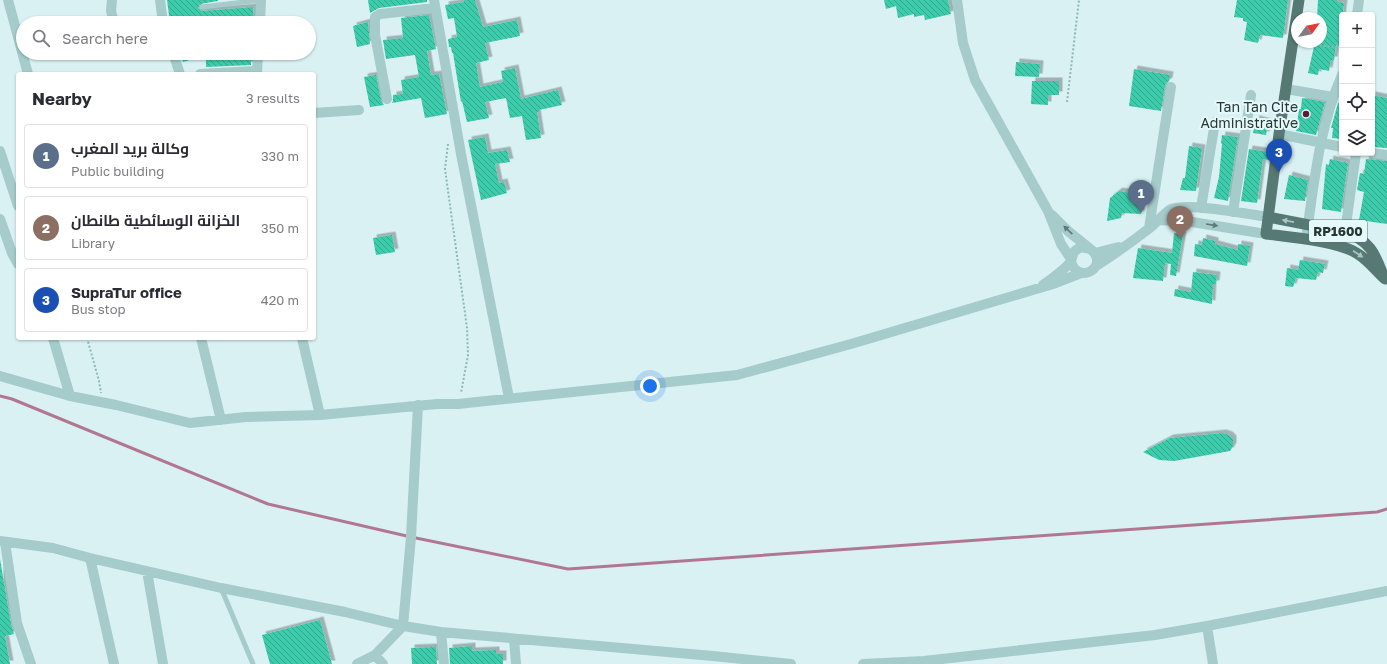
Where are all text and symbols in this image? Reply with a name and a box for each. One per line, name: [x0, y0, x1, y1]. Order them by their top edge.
north arrow: [1291, 12, 1327, 48]
map controls: [1339, 12, 1375, 156]
button: +: [1339, 12, 1375, 48]
search box: [16, 16, 316, 60]
icon: search: [30, 27, 52, 49]
text: Search here: [62, 29, 148, 47]
button: −: [1339, 48, 1375, 84]
button: locate: [1339, 84, 1375, 120]
text: Nearby: [32, 88, 92, 109]
text: 3 results: [246, 90, 300, 106]
place label: Tan Tan Cite Administrative: [1201, 98, 1298, 131]
marker: Tan Tan Cite Administrative: [1301, 109, 1311, 119]
button: layers: [1339, 120, 1375, 156]
text: وكالة بريد المغرب: [71, 139, 189, 157]
pin: 3: [1266, 139, 1292, 172]
text: 1: [43, 148, 49, 164]
text: 330 m: [261, 148, 299, 164]
text: Public building: [71, 163, 164, 179]
pin: 1: [1128, 180, 1154, 213]
pin: 2: [1167, 206, 1193, 239]
text: الخزانة الوسائطية طانطان: [71, 211, 240, 229]
one-way arrow: [1282, 217, 1294, 223]
text: 2: [42, 220, 50, 236]
text: 350 m: [261, 220, 299, 236]
road number: RP1600: [1309, 220, 1367, 242]
one-way arrow: [1206, 222, 1218, 228]
one-way arrow: [1063, 226, 1073, 235]
text: Library: [71, 235, 115, 251]
one-way arrow: [1353, 250, 1363, 258]
text: SupraTur office: [71, 283, 182, 301]
text: 3: [42, 292, 50, 308]
text: 420 m: [261, 292, 299, 308]
text: Bus stop: [71, 301, 126, 317]
your location: [640, 376, 660, 396]

